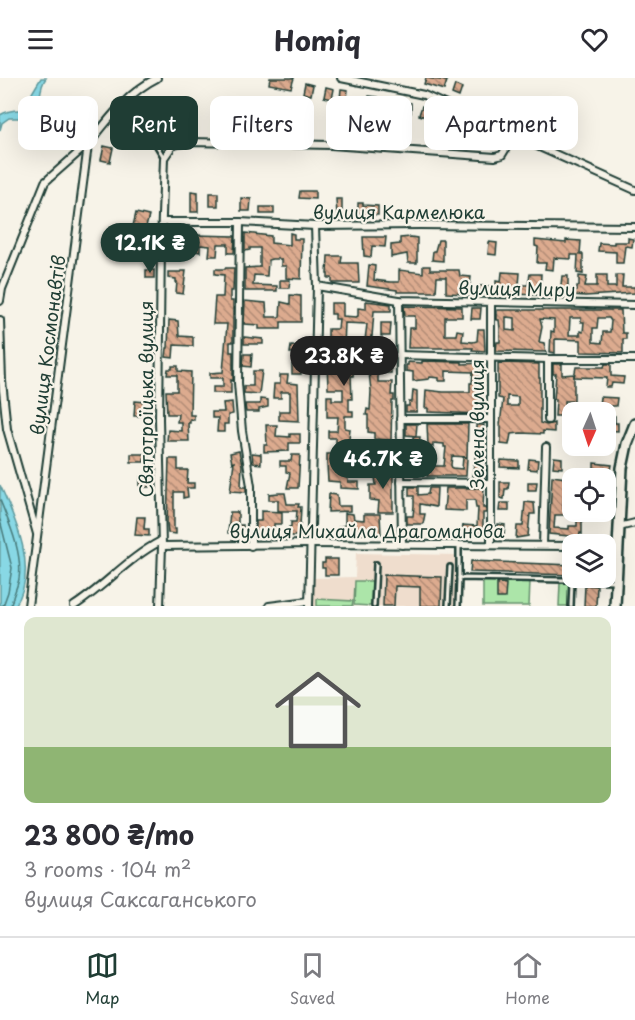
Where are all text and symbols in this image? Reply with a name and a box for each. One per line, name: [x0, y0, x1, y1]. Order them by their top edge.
text: Homiq: [274, 19, 361, 60]
icon: menu: [24, 23, 57, 56]
icon: heart: [578, 23, 611, 56]
chip: Buy: [18, 96, 98, 150]
chip: Rent: [110, 96, 198, 150]
chip: Filters: [210, 96, 314, 150]
chip: New: [326, 96, 412, 150]
chip: Apartment: [424, 96, 578, 150]
street label: вулиця Кармелюка: [313, 198, 486, 225]
pin: 12.1K ₴: [95, 223, 205, 274]
text: 12.1K ₴: [115, 227, 185, 257]
street label: вулиця Космонавтів: [23, 253, 71, 437]
street label: вулиця Миру: [458, 273, 576, 303]
street label: Святотроїцька вулиця: [132, 301, 159, 497]
pin: 23.8K ₴: [289, 336, 399, 387]
text: 23.8K ₴: [304, 340, 384, 370]
street label: Зелена вулиця: [463, 359, 490, 489]
north arrow: [562, 402, 616, 456]
map controls: [562, 402, 616, 588]
pin: 46.7K ₴: [328, 439, 438, 490]
text: 46.7K ₴: [343, 443, 423, 473]
button: locate: [562, 468, 616, 522]
street label: вулиця Михайла Драгоманова: [229, 517, 505, 544]
button: layers: [562, 534, 616, 588]
icon: home: [264, 656, 372, 764]
text: 23 800 ₴/mo: [24, 815, 194, 854]
text: 3 rooms · 104 m²: [24, 854, 191, 884]
text: вулиця Саксаганського: [24, 884, 257, 914]
tab: Map: [85, 949, 119, 1009]
tab: Saved: [290, 949, 335, 1009]
tab: Home: [505, 949, 550, 1009]

